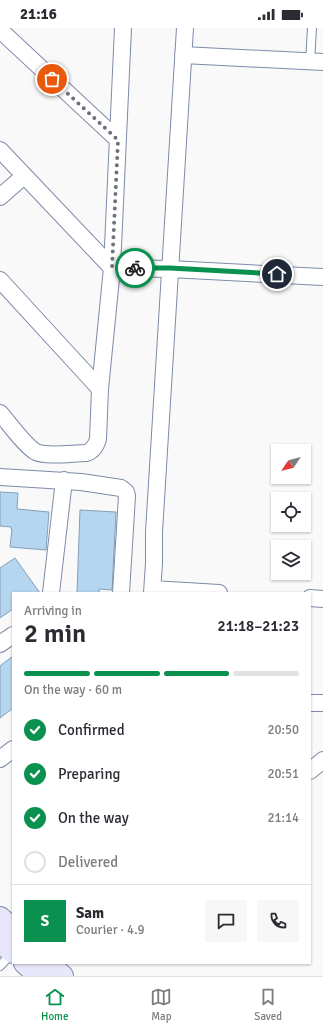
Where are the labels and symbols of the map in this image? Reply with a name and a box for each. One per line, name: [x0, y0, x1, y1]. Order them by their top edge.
pin: [35, 62, 69, 96]
courier: [115, 248, 155, 288]
pin: [260, 257, 294, 291]
north arrow: [271, 444, 311, 484]

